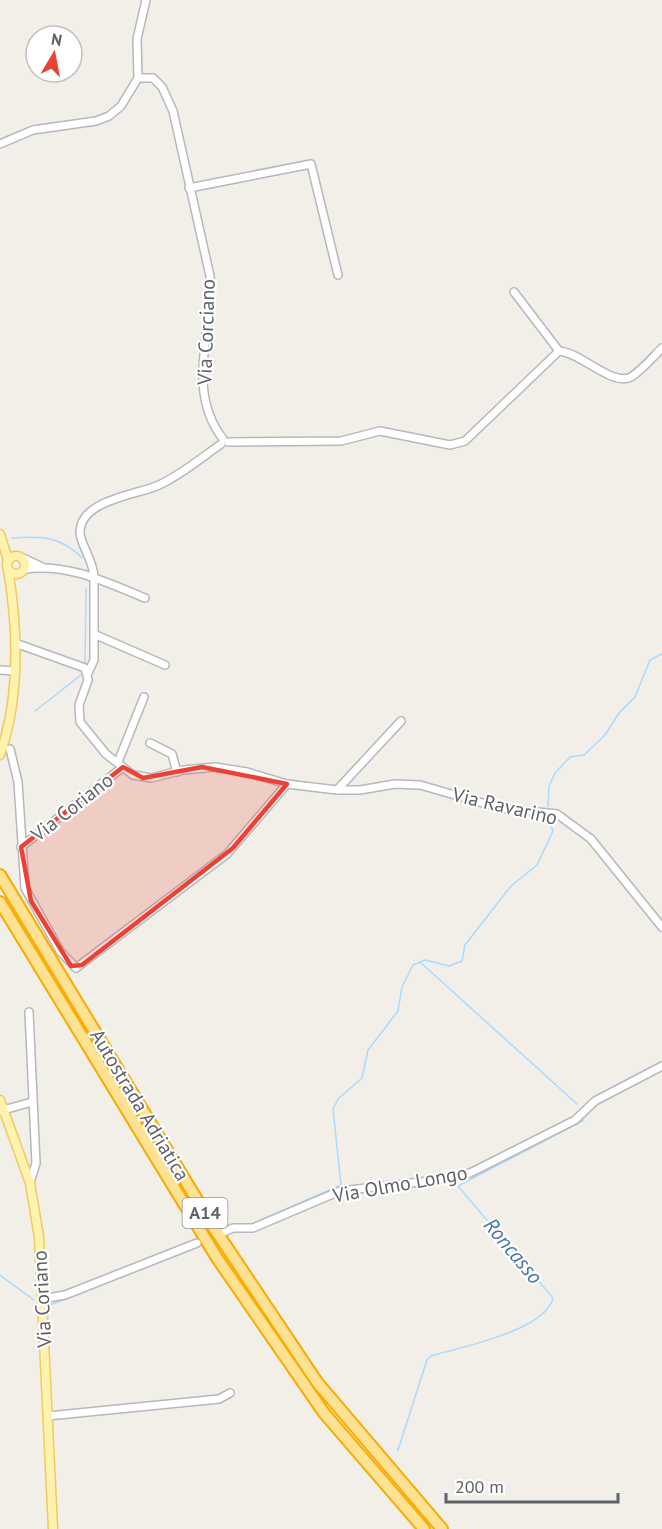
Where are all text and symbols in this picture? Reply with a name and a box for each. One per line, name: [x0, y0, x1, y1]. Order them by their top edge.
north arrow: [24, 24, 84, 84]
text: N: [50, 28, 64, 50]
street label: Via Corciano: [191, 278, 221, 387]
street label: Via Coriano: [25, 767, 118, 848]
street label: Via Ravarino: [449, 781, 560, 831]
street label: Autostrada Adriatica: [84, 1024, 196, 1186]
street label: Via Olmo Longo: [330, 1159, 469, 1209]
road number: A14: [182, 1198, 228, 1228]
water label: Roncasso: [478, 1212, 549, 1289]
street label: Via Coriano: [26, 1250, 58, 1349]
scale bar: [446, 1466, 618, 1504]
text: 200 m: [455, 1475, 504, 1498]

